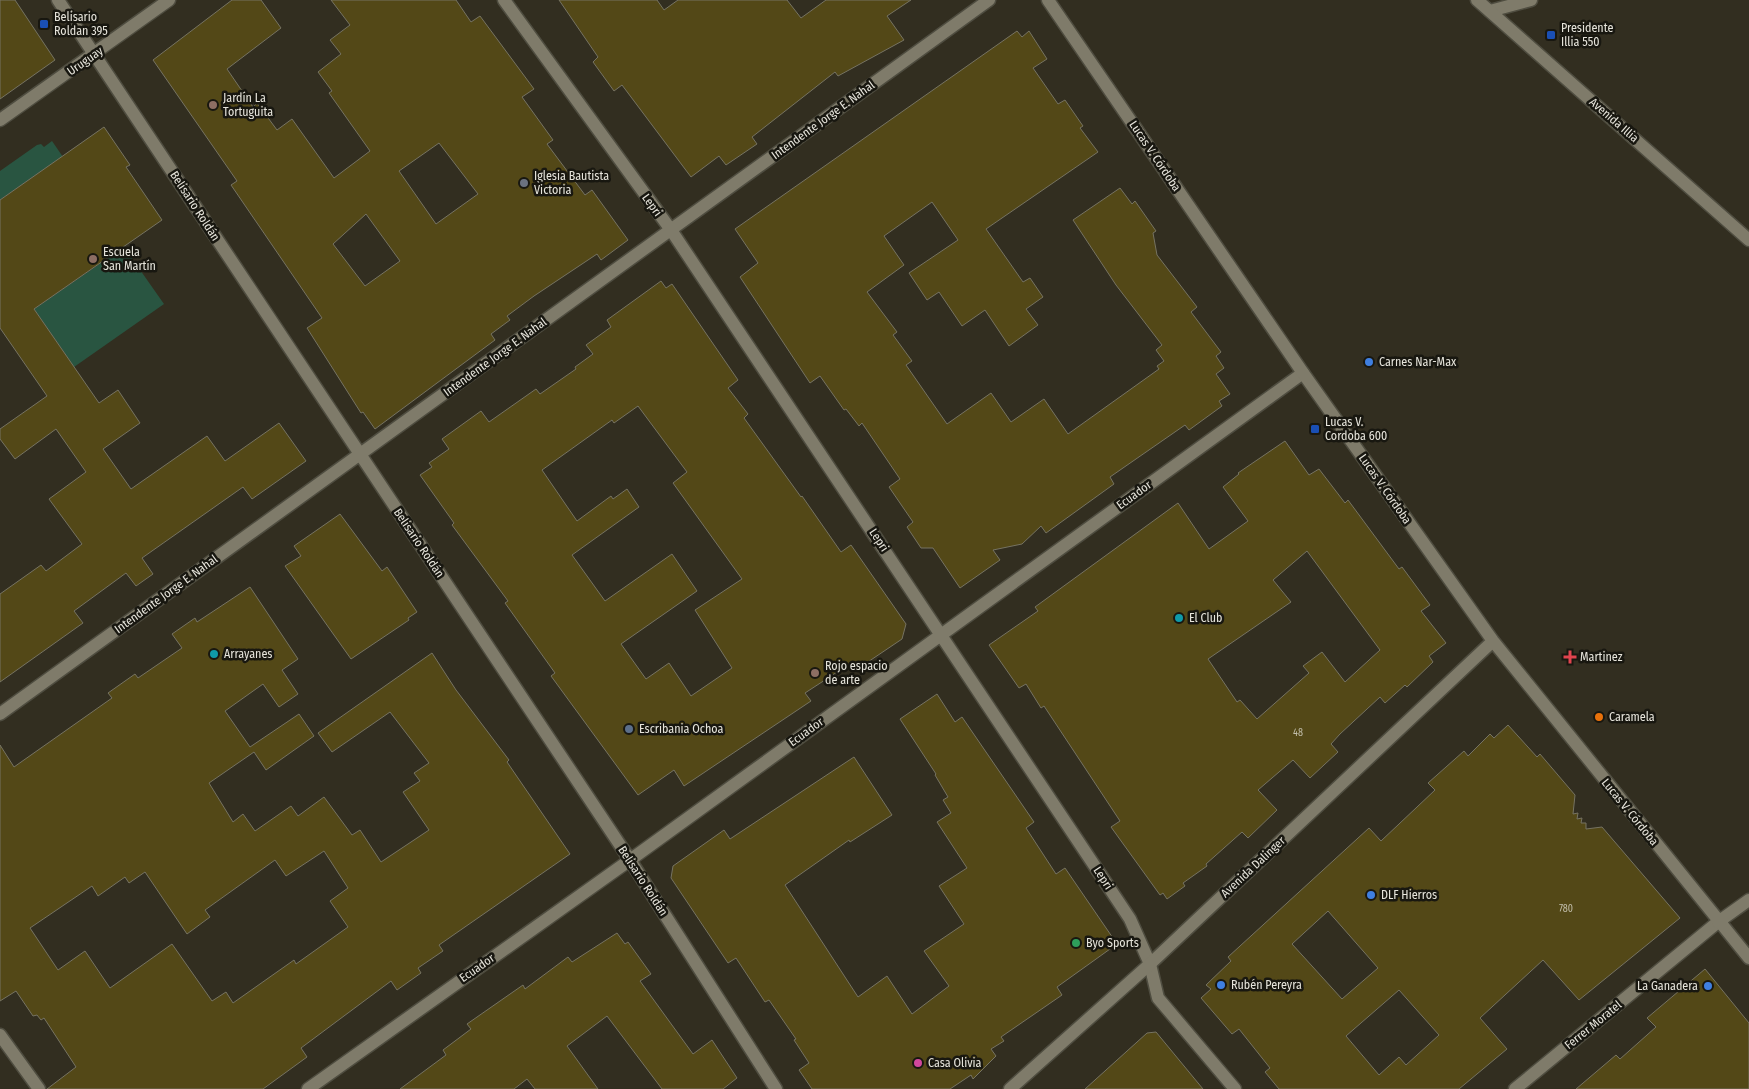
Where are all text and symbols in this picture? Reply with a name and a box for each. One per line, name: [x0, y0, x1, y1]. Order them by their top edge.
place label: Belisario Roldan 395: [54, 10, 108, 38]
marker: Belisario Roldan 395: [38, 18, 50, 30]
place label: Presidente Illia 550: [1561, 21, 1613, 49]
marker: Presidente Illia 550: [1545, 29, 1557, 41]
street label: Uruguay: [64, 43, 106, 78]
street label: Intendente Jorge E. Nahal: [769, 78, 877, 162]
place label: Jardín La Tortuguita: [223, 91, 273, 119]
street label: Avenida Illia: [1587, 95, 1641, 145]
marker: Jardín La Tortuguita: [207, 99, 219, 111]
street label: Lucas V. Córdoba: [1126, 118, 1184, 194]
street label: Belisario Roldán: [167, 168, 223, 244]
place label: Iglesia Bautista Victoria: [534, 169, 609, 197]
marker: Iglesia Bautista Victoria: [518, 177, 530, 189]
street label: Lepri: [639, 191, 665, 219]
place label: Escuela San Martín: [103, 245, 156, 273]
marker: Escuela San Martín: [87, 253, 99, 265]
street label: Intendente Jorge E. Nahal: [441, 315, 549, 399]
place label: Carnes Nar-Max: [1379, 355, 1457, 369]
marker: Carnes Nar-Max: [1363, 356, 1375, 368]
place label: Lucas V. Cordoba 600: [1325, 415, 1387, 443]
marker: Lucas V. Cordoba 600: [1309, 423, 1321, 435]
street label: Lucas V. Córdoba: [1356, 451, 1414, 527]
street label: Ecuador: [1114, 477, 1155, 512]
street label: Belisario Roldán: [391, 506, 447, 580]
street label: Lepri: [866, 526, 892, 554]
street label: Intendente Jorge E. Nahal: [112, 552, 220, 636]
place label: El Club: [1189, 611, 1222, 625]
marker: El Club: [1173, 612, 1185, 624]
place label: Arrayanes: [224, 647, 272, 661]
marker: Arrayanes: [208, 648, 220, 660]
place label: Martinez: [1580, 650, 1623, 664]
marker: Martinez: [1564, 651, 1576, 663]
place label: Rojo espacio de arte: [825, 659, 888, 687]
marker: Rojo espacio de arte: [809, 667, 821, 679]
place label: Caramela: [1609, 710, 1655, 724]
marker: Caramela: [1593, 711, 1605, 723]
street label: Ecuador: [786, 714, 827, 749]
place label: Escribania Ochoa: [639, 722, 723, 736]
marker: Escribania Ochoa: [623, 723, 635, 735]
house number: 48: [1293, 727, 1303, 739]
street label: Lucas V. Córdoba: [1599, 776, 1661, 848]
street label: Avenida Dalinger: [1218, 833, 1289, 900]
street label: Belisario Roldán: [615, 843, 671, 919]
street label: Lepri: [1090, 864, 1116, 892]
place label: DLF Hierros: [1381, 888, 1437, 902]
marker: DLF Hierros: [1365, 889, 1377, 901]
house number: 780: [1559, 903, 1573, 915]
place label: Byo Sports: [1086, 936, 1139, 950]
marker: Byo Sports: [1070, 937, 1082, 949]
street label: Ecuador: [457, 950, 498, 985]
place label: Rubén Pereyra: [1231, 978, 1302, 992]
marker: Rubén Pereyra: [1215, 979, 1227, 991]
place label: La Ganadera: [1637, 979, 1698, 993]
marker: La Ganadera: [1702, 980, 1714, 992]
street label: Ferrer Moratel: [1562, 998, 1624, 1052]
place label: Casa Olivia: [928, 1056, 982, 1070]
marker: Casa Olivia: [912, 1057, 924, 1069]

